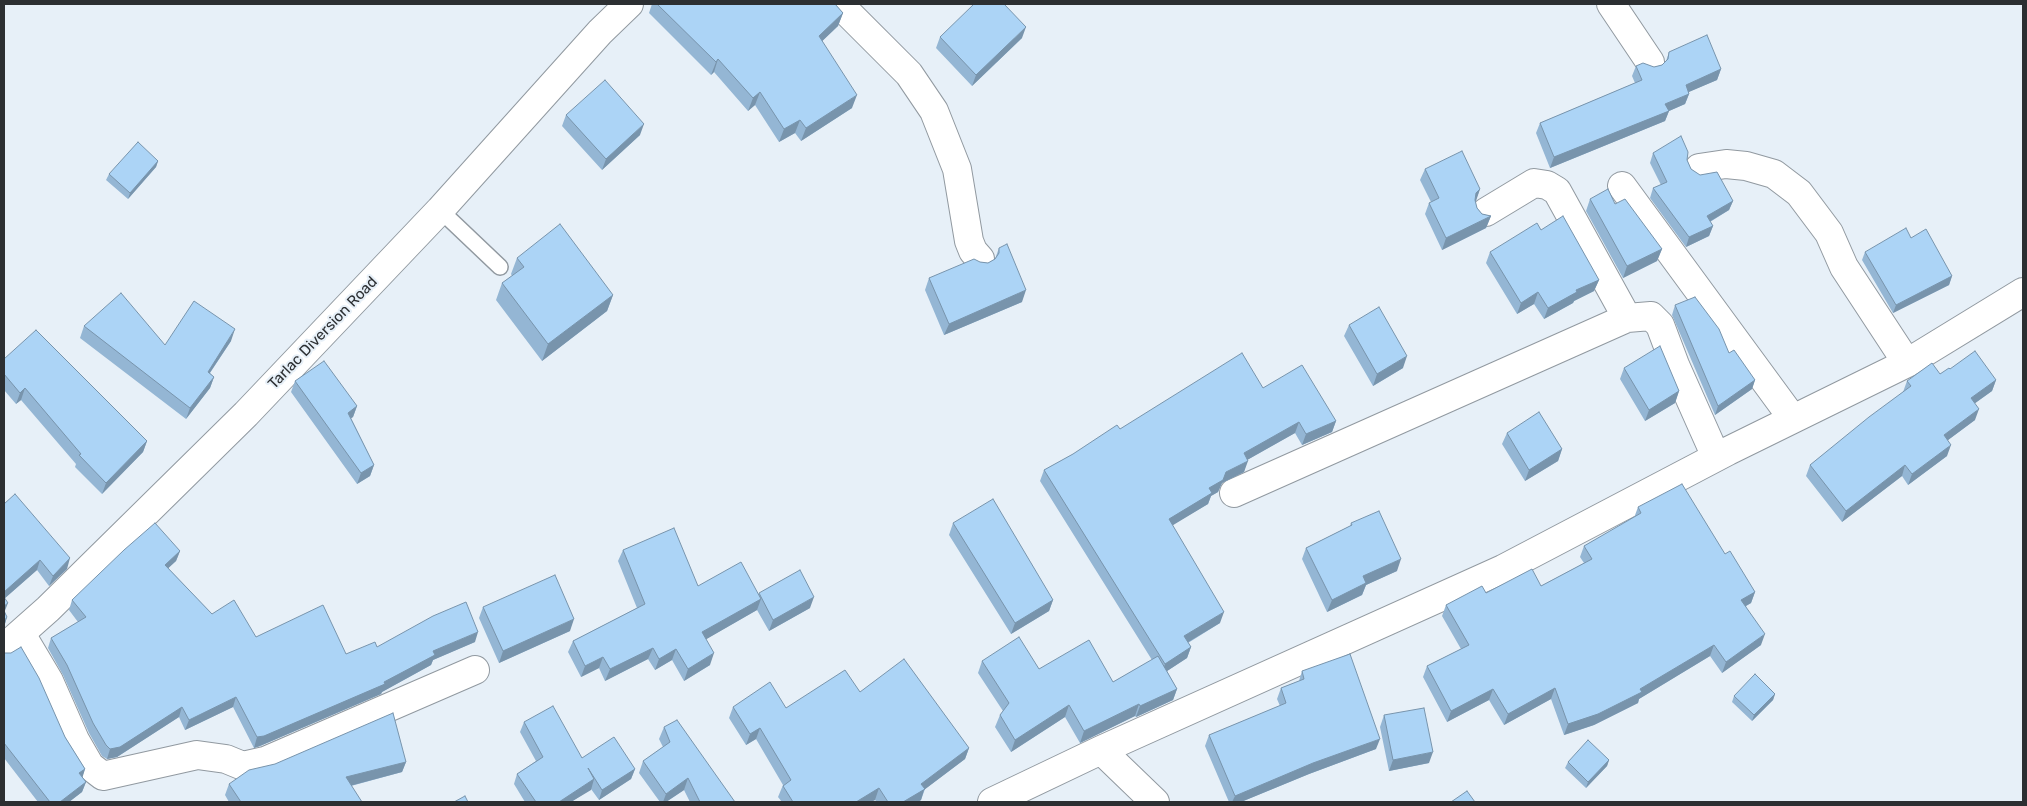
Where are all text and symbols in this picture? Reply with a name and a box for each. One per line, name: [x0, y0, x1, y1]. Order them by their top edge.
street label: Tarlac Diversion Road: [265, 273, 381, 393]

